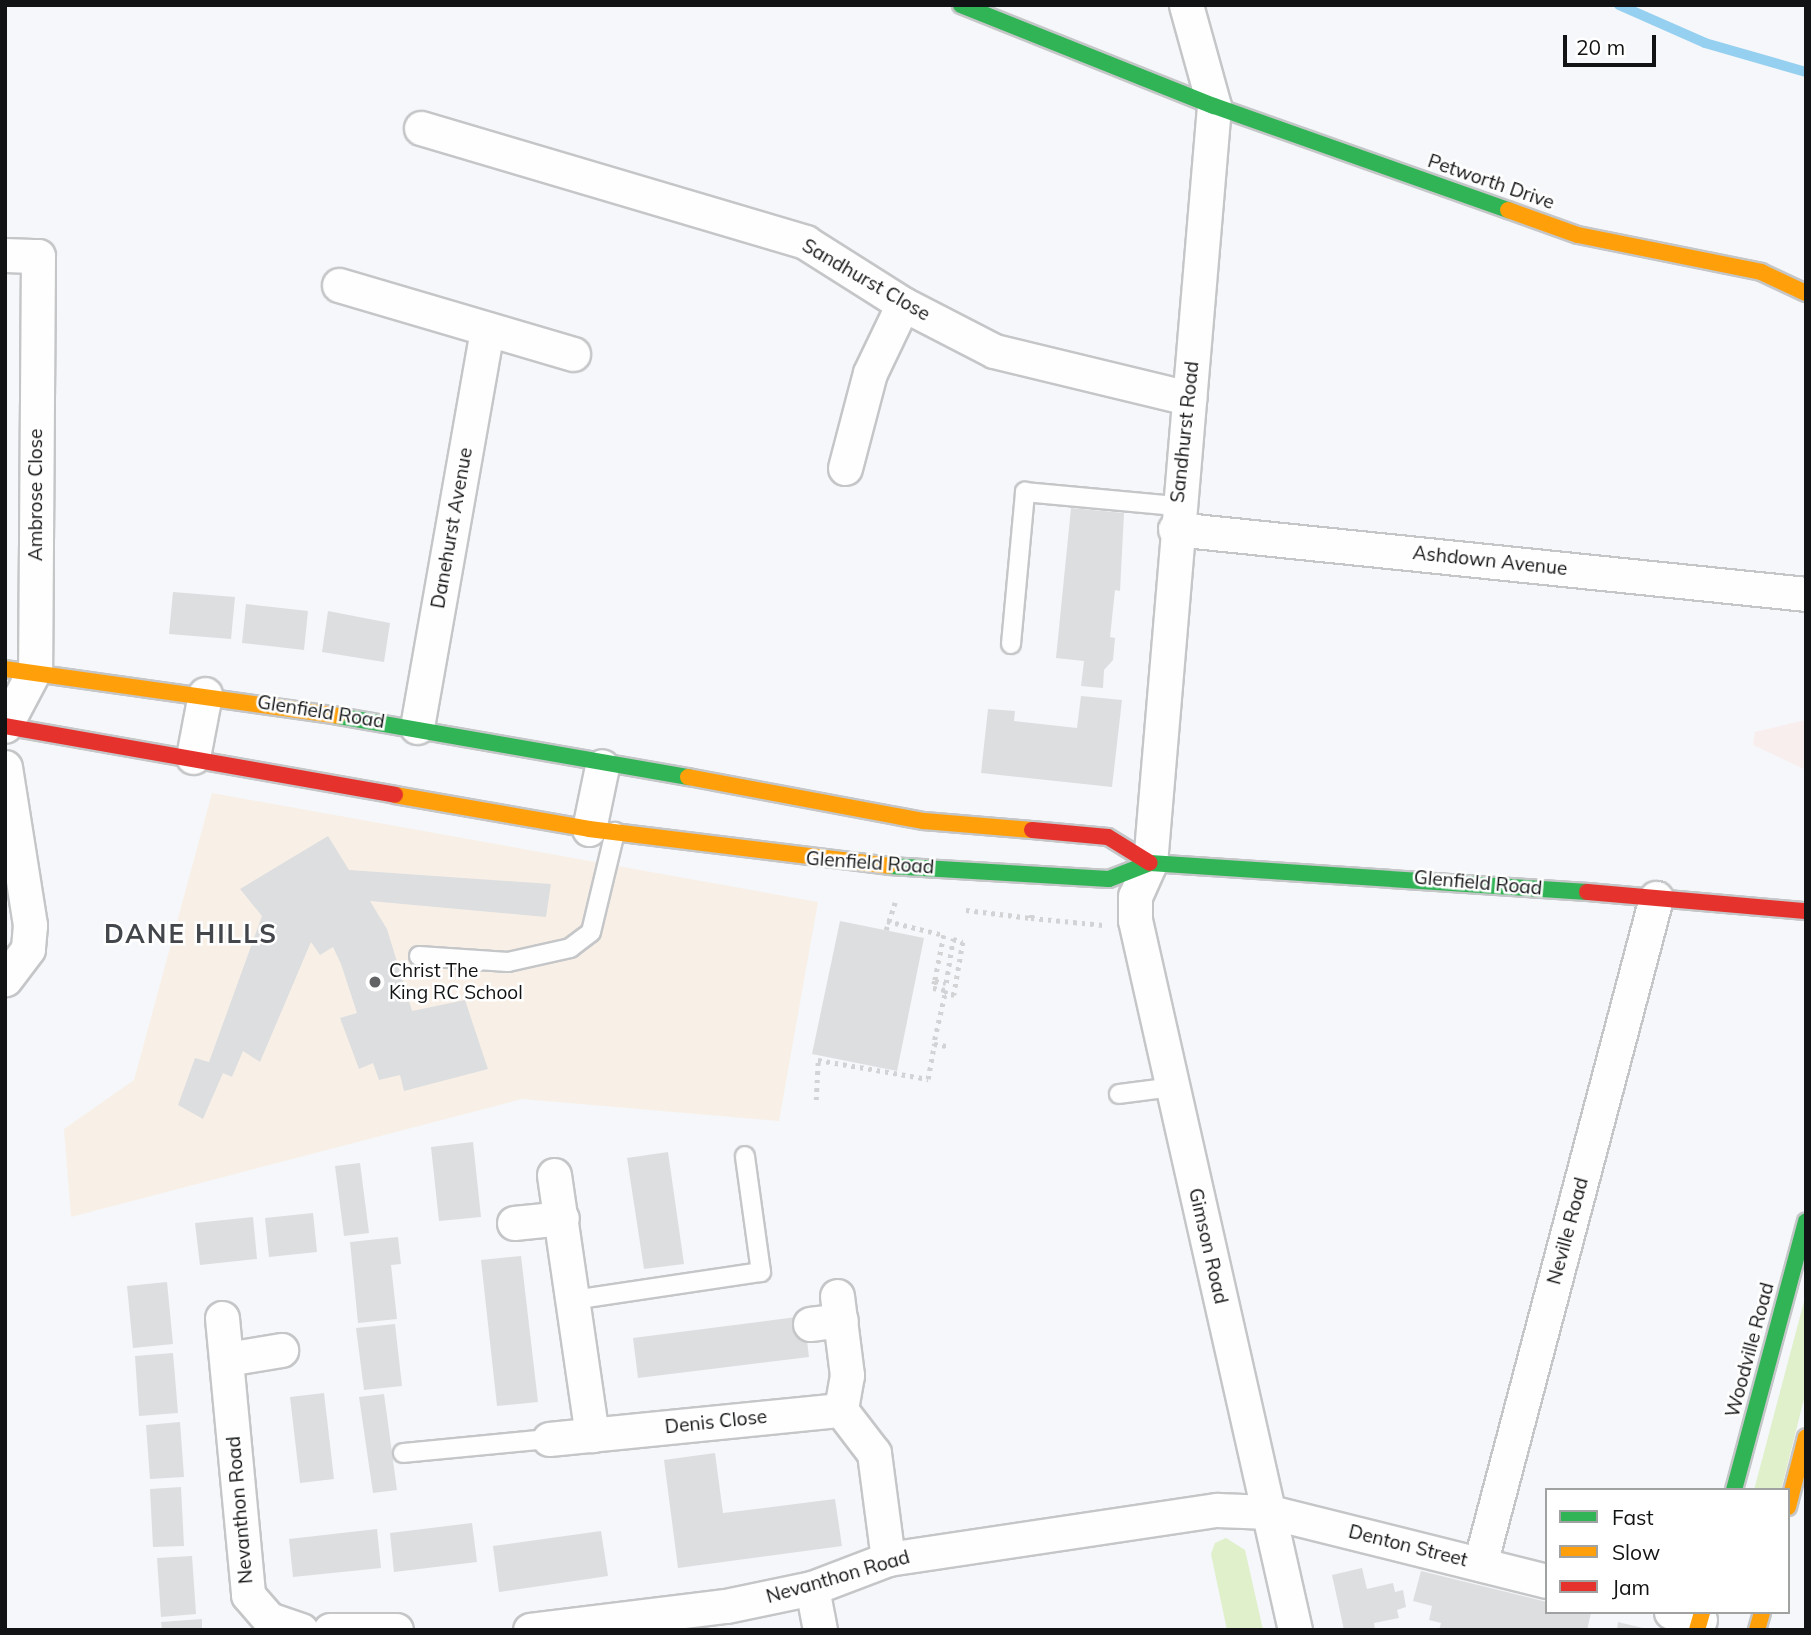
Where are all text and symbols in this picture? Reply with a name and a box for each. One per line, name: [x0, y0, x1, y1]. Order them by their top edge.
scale bar: [1566, 21, 1659, 65]
text: 20 m: [1576, 34, 1625, 60]
street label: Petworth Drive: [1425, 150, 1557, 214]
street label: Sandhurst Close: [798, 234, 934, 326]
street label: Sandhurst Road: [1166, 360, 1204, 504]
street label: Ambrose Close: [25, 429, 47, 561]
street label: Danehurst Avenue: [427, 446, 477, 610]
street label: Ashdown Avenue: [1412, 542, 1568, 580]
street label: Glenfield Road: [256, 691, 386, 733]
street label: Glenfield Road: [805, 847, 935, 879]
street label: Glenfield Road: [1413, 866, 1543, 900]
district label: DANE HILLS: [105, 918, 277, 950]
place label: Christ The King RC School: [389, 960, 523, 1004]
marker: Christ The King RC School: [367, 974, 383, 990]
street label: Neville Road: [1543, 1175, 1593, 1287]
street label: Gimson Road: [1184, 1186, 1232, 1306]
street label: Woodville Road: [1721, 1280, 1779, 1420]
street label: Denis Close: [664, 1405, 768, 1439]
street label: Nevanthon Road: [222, 1435, 258, 1585]
legend: [1545, 1488, 1790, 1614]
text: Fast: [1612, 1504, 1654, 1530]
street label: Denton Street: [1346, 1520, 1470, 1572]
text: Slow: [1612, 1539, 1660, 1565]
street label: Nevanthon Road: [764, 1546, 912, 1608]
text: Jam: [1612, 1574, 1650, 1600]

